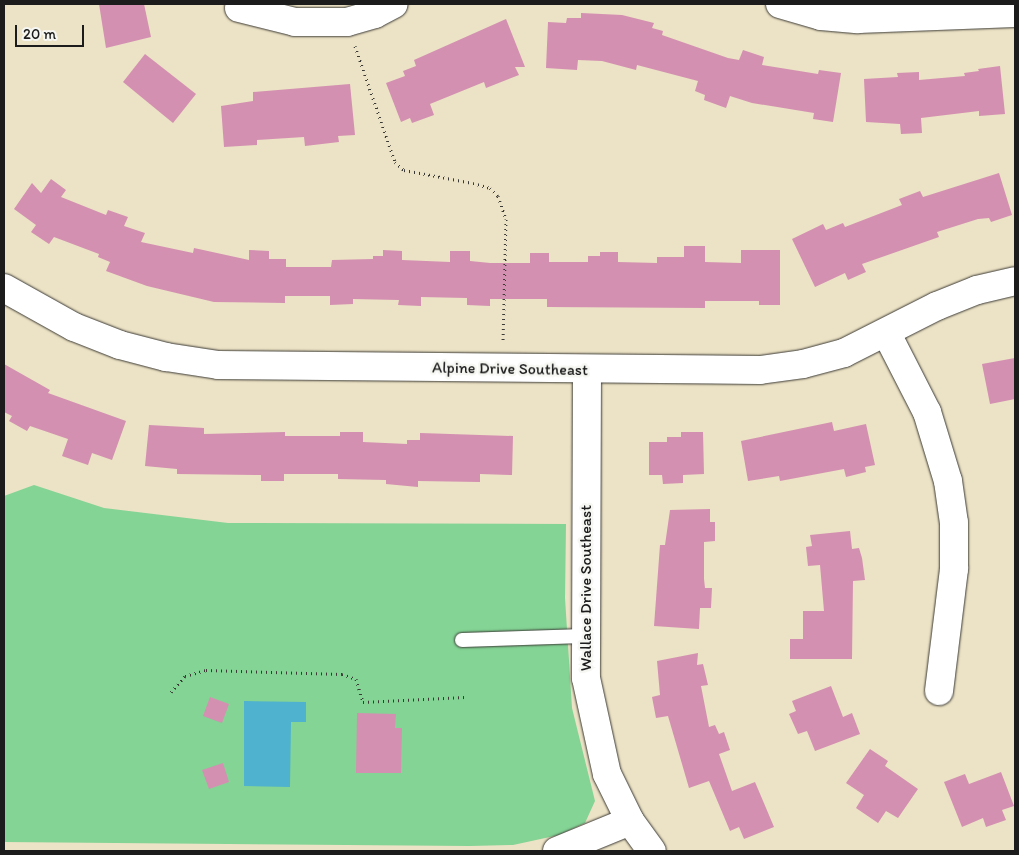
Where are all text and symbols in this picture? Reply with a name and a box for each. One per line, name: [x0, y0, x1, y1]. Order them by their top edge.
scale bar: [18, 15, 86, 47]
text: 20 m: [23, 25, 56, 43]
street label: Alpine Drive Southeast: [432, 358, 588, 380]
street label: Wallace Drive Southeast: [576, 505, 596, 671]

